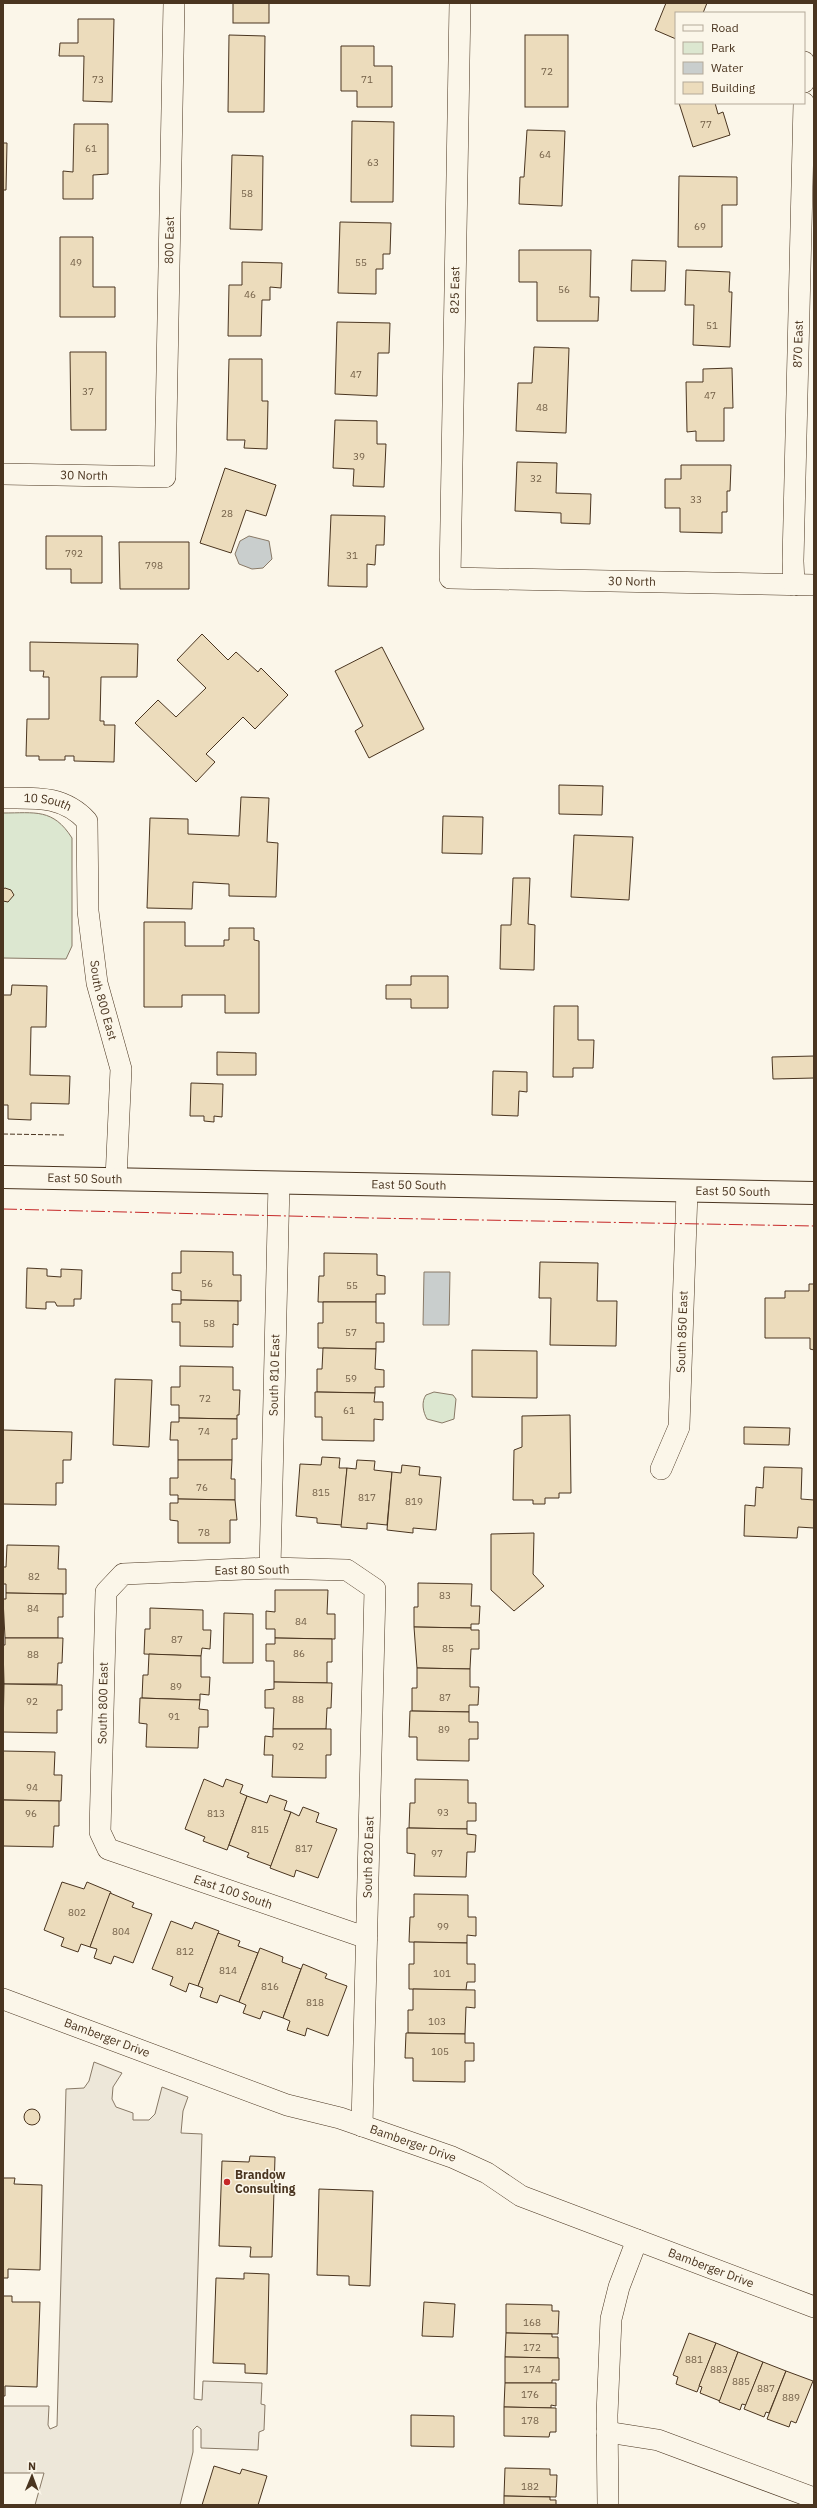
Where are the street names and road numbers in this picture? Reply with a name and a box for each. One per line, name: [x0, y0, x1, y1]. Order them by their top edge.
street label: 800 East: [161, 216, 177, 264]
street label: 825 East: [447, 266, 462, 314]
street label: 870 East: [790, 320, 806, 368]
street label: 30 North: [60, 467, 108, 483]
street label: 30 North: [608, 573, 656, 589]
street label: 10 South: [23, 790, 74, 814]
street label: South 800 East: [87, 959, 121, 1042]
street label: East 50 South: [47, 1170, 123, 1186]
street label: East 50 South: [371, 1176, 447, 1193]
street label: East 50 South: [695, 1183, 771, 1199]
street label: South 850 East: [673, 1290, 691, 1373]
street label: South 810 East: [266, 1334, 282, 1416]
street label: East 80 South: [214, 1561, 290, 1578]
street label: South 800 East: [94, 1662, 111, 1744]
street label: South 820 East: [360, 1816, 377, 1898]
street label: East 100 South: [192, 1871, 275, 1912]
street label: Bamberger Drive: [62, 2015, 153, 2060]
street label: Bamberger Drive: [368, 2121, 459, 2165]
street label: Bamberger Drive: [666, 2244, 756, 2291]

